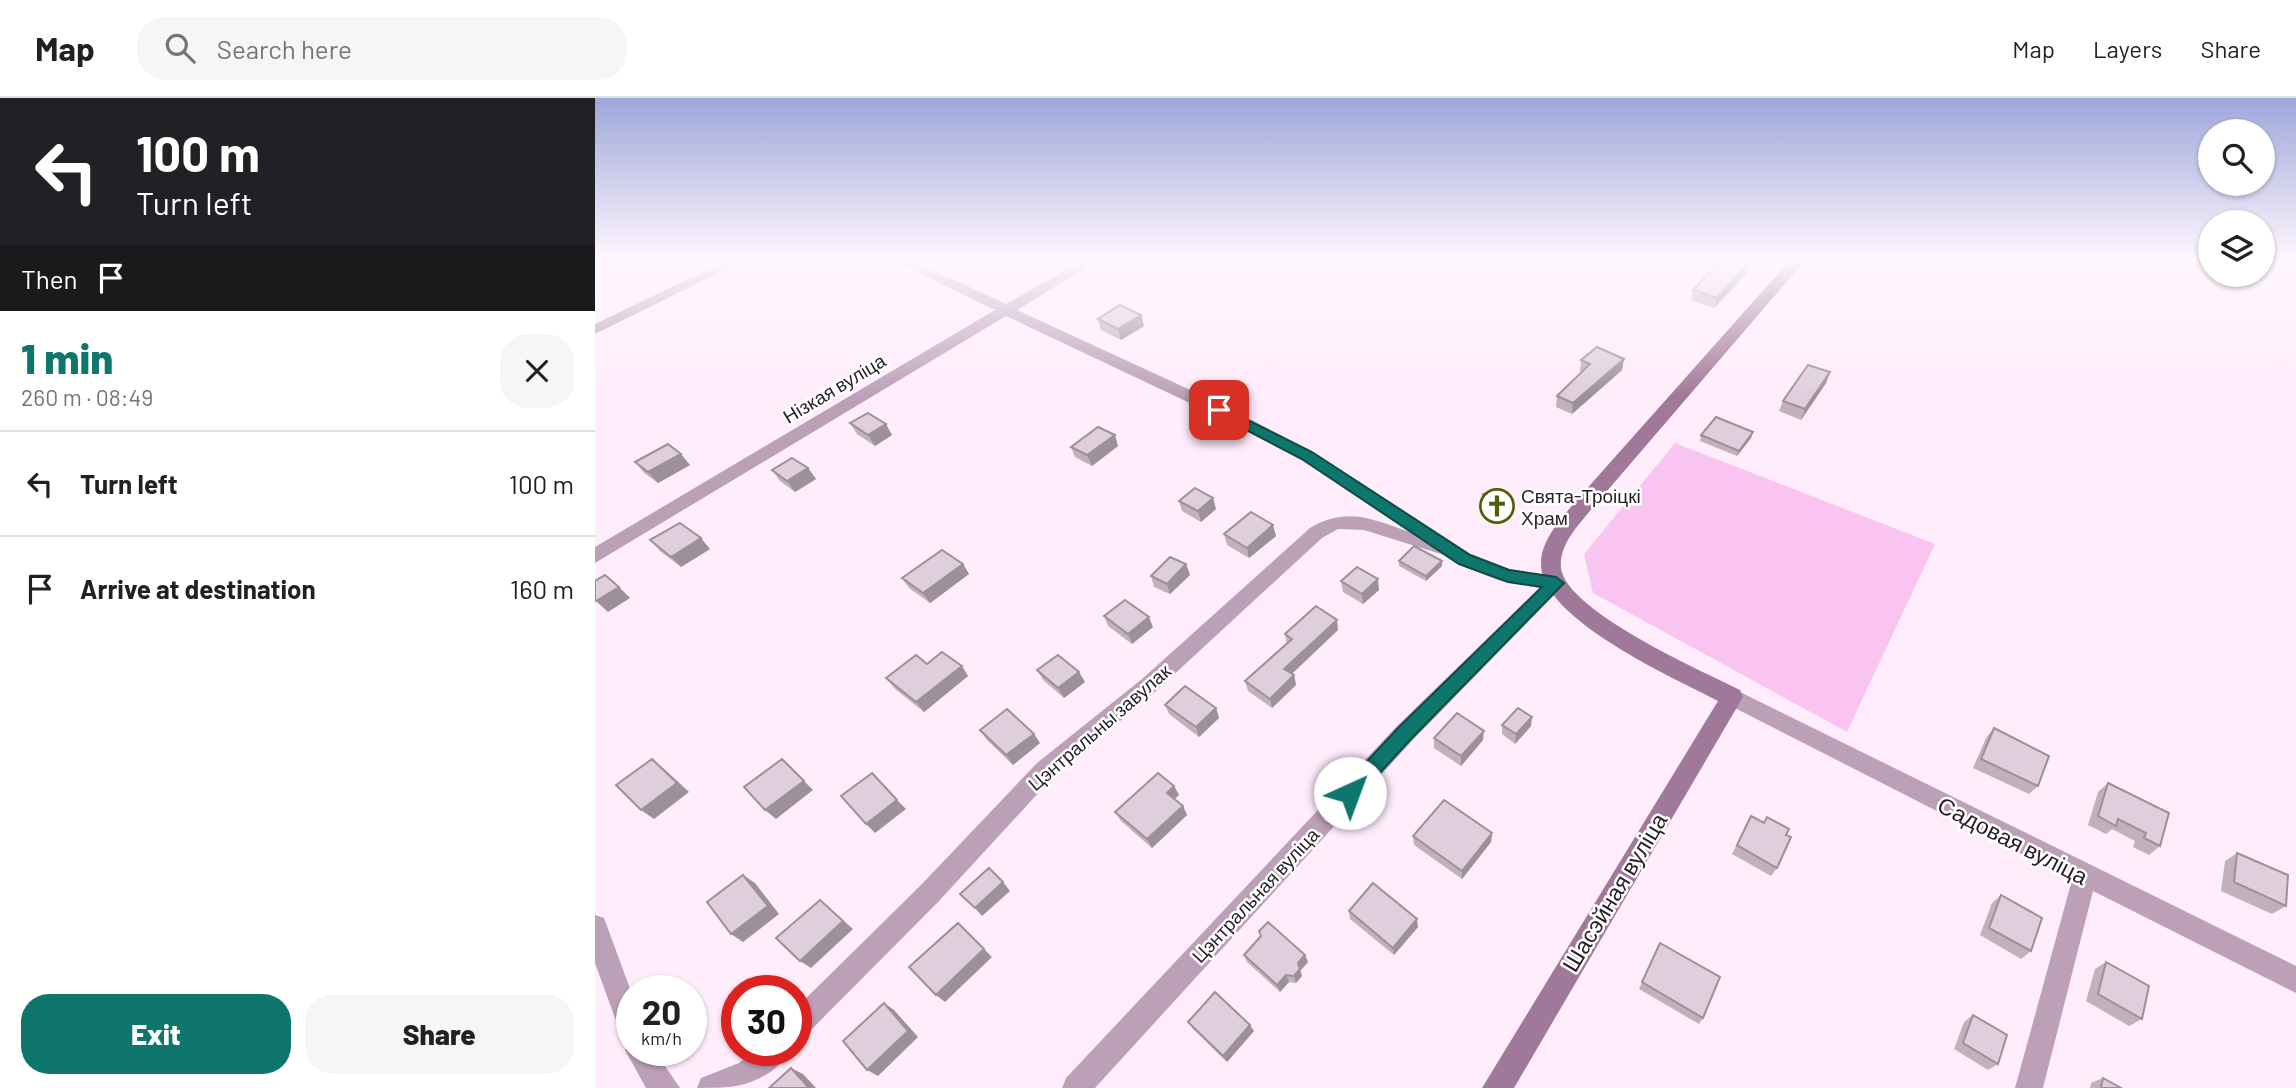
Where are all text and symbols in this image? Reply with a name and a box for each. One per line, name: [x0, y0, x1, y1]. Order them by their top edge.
search box: [137, 17, 627, 80]
text: Map: [35, 28, 95, 68]
icon: search: [161, 29, 199, 67]
text: Search here: [217, 33, 352, 64]
text: Map: [2012, 34, 2055, 63]
text: Layers: [2093, 34, 2162, 63]
text: Share: [2200, 34, 2261, 63]
map controls: [2198, 119, 2275, 287]
button: search: [2198, 119, 2275, 196]
text: 100 m: [136, 123, 260, 182]
icon: left: [21, 126, 112, 217]
text: Turn left: [136, 183, 253, 221]
button: layers: [2198, 210, 2275, 287]
icon: arrive: [92, 259, 130, 297]
text: Then: [21, 263, 78, 294]
text: 1 min: [21, 332, 113, 382]
button: close: [500, 334, 574, 408]
street label: Нізкая вуліца: [779, 348, 890, 428]
pin: [1189, 380, 1249, 440]
text: 260 m · 08:49: [21, 383, 153, 411]
icon: arrive: [1200, 391, 1238, 429]
icon: left: [21, 465, 59, 503]
text: Turn left: [80, 468, 178, 499]
text: 100 m: [509, 468, 574, 499]
place label: Свята-Троіцкі Храм: [1521, 484, 1641, 529]
church icon: Свята-Троіцкі Храм: [1478, 487, 1516, 525]
icon: arrive: [21, 570, 59, 608]
text: Arrive at destination: [80, 573, 316, 604]
text: 160 m: [510, 573, 574, 604]
street label: Цэнтральны завулак: [1023, 658, 1175, 795]
position arrow: [1313, 756, 1387, 830]
street label: Садовая вуліца: [1933, 790, 2093, 890]
street label: Шасэйная вуліца: [1556, 807, 1672, 976]
street label: Цэнтральная вуліца: [1187, 823, 1324, 967]
speed limit sign: 30: [721, 975, 812, 1066]
text: 20: [642, 990, 681, 1032]
button: Exit: [21, 994, 291, 1074]
button: Share: [305, 994, 574, 1074]
text: km/h: [641, 1027, 682, 1049]

